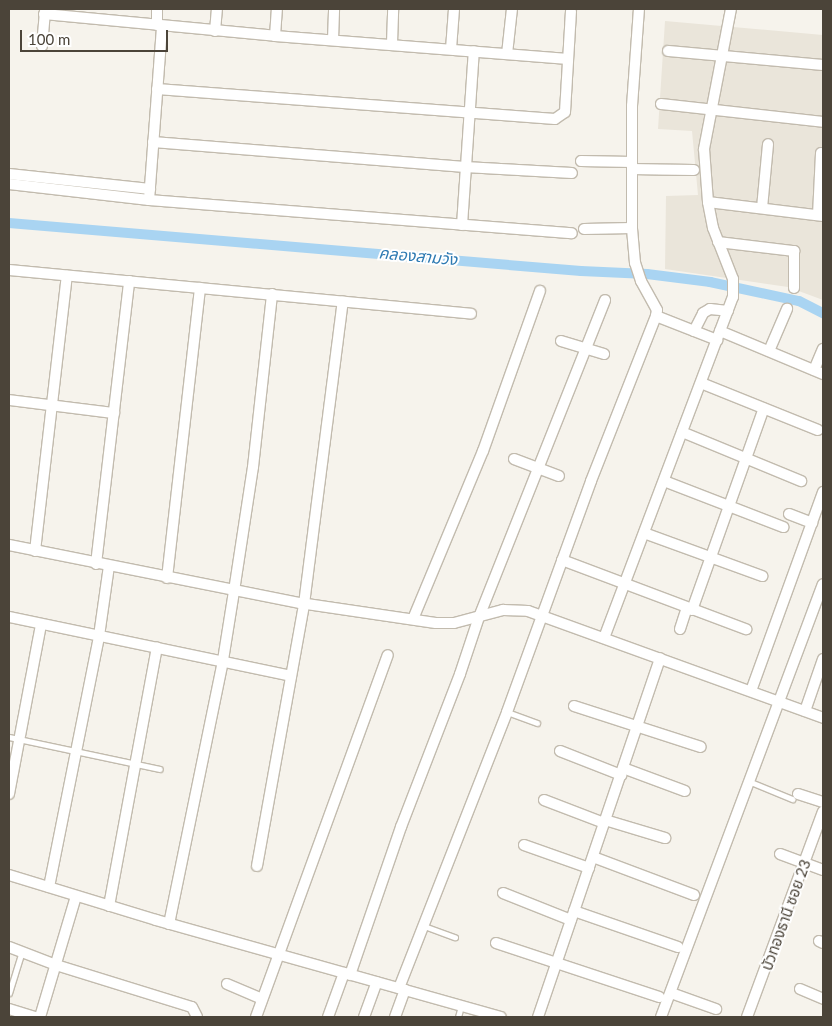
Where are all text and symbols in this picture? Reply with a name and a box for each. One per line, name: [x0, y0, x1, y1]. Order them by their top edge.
scale bar: [22, 20, 170, 52]
text: 100 m: [28, 30, 70, 48]
water label: คลองสามวัง: [378, 243, 458, 269]
street label: บัวทองธานี ซอย 23: [758, 857, 814, 973]

